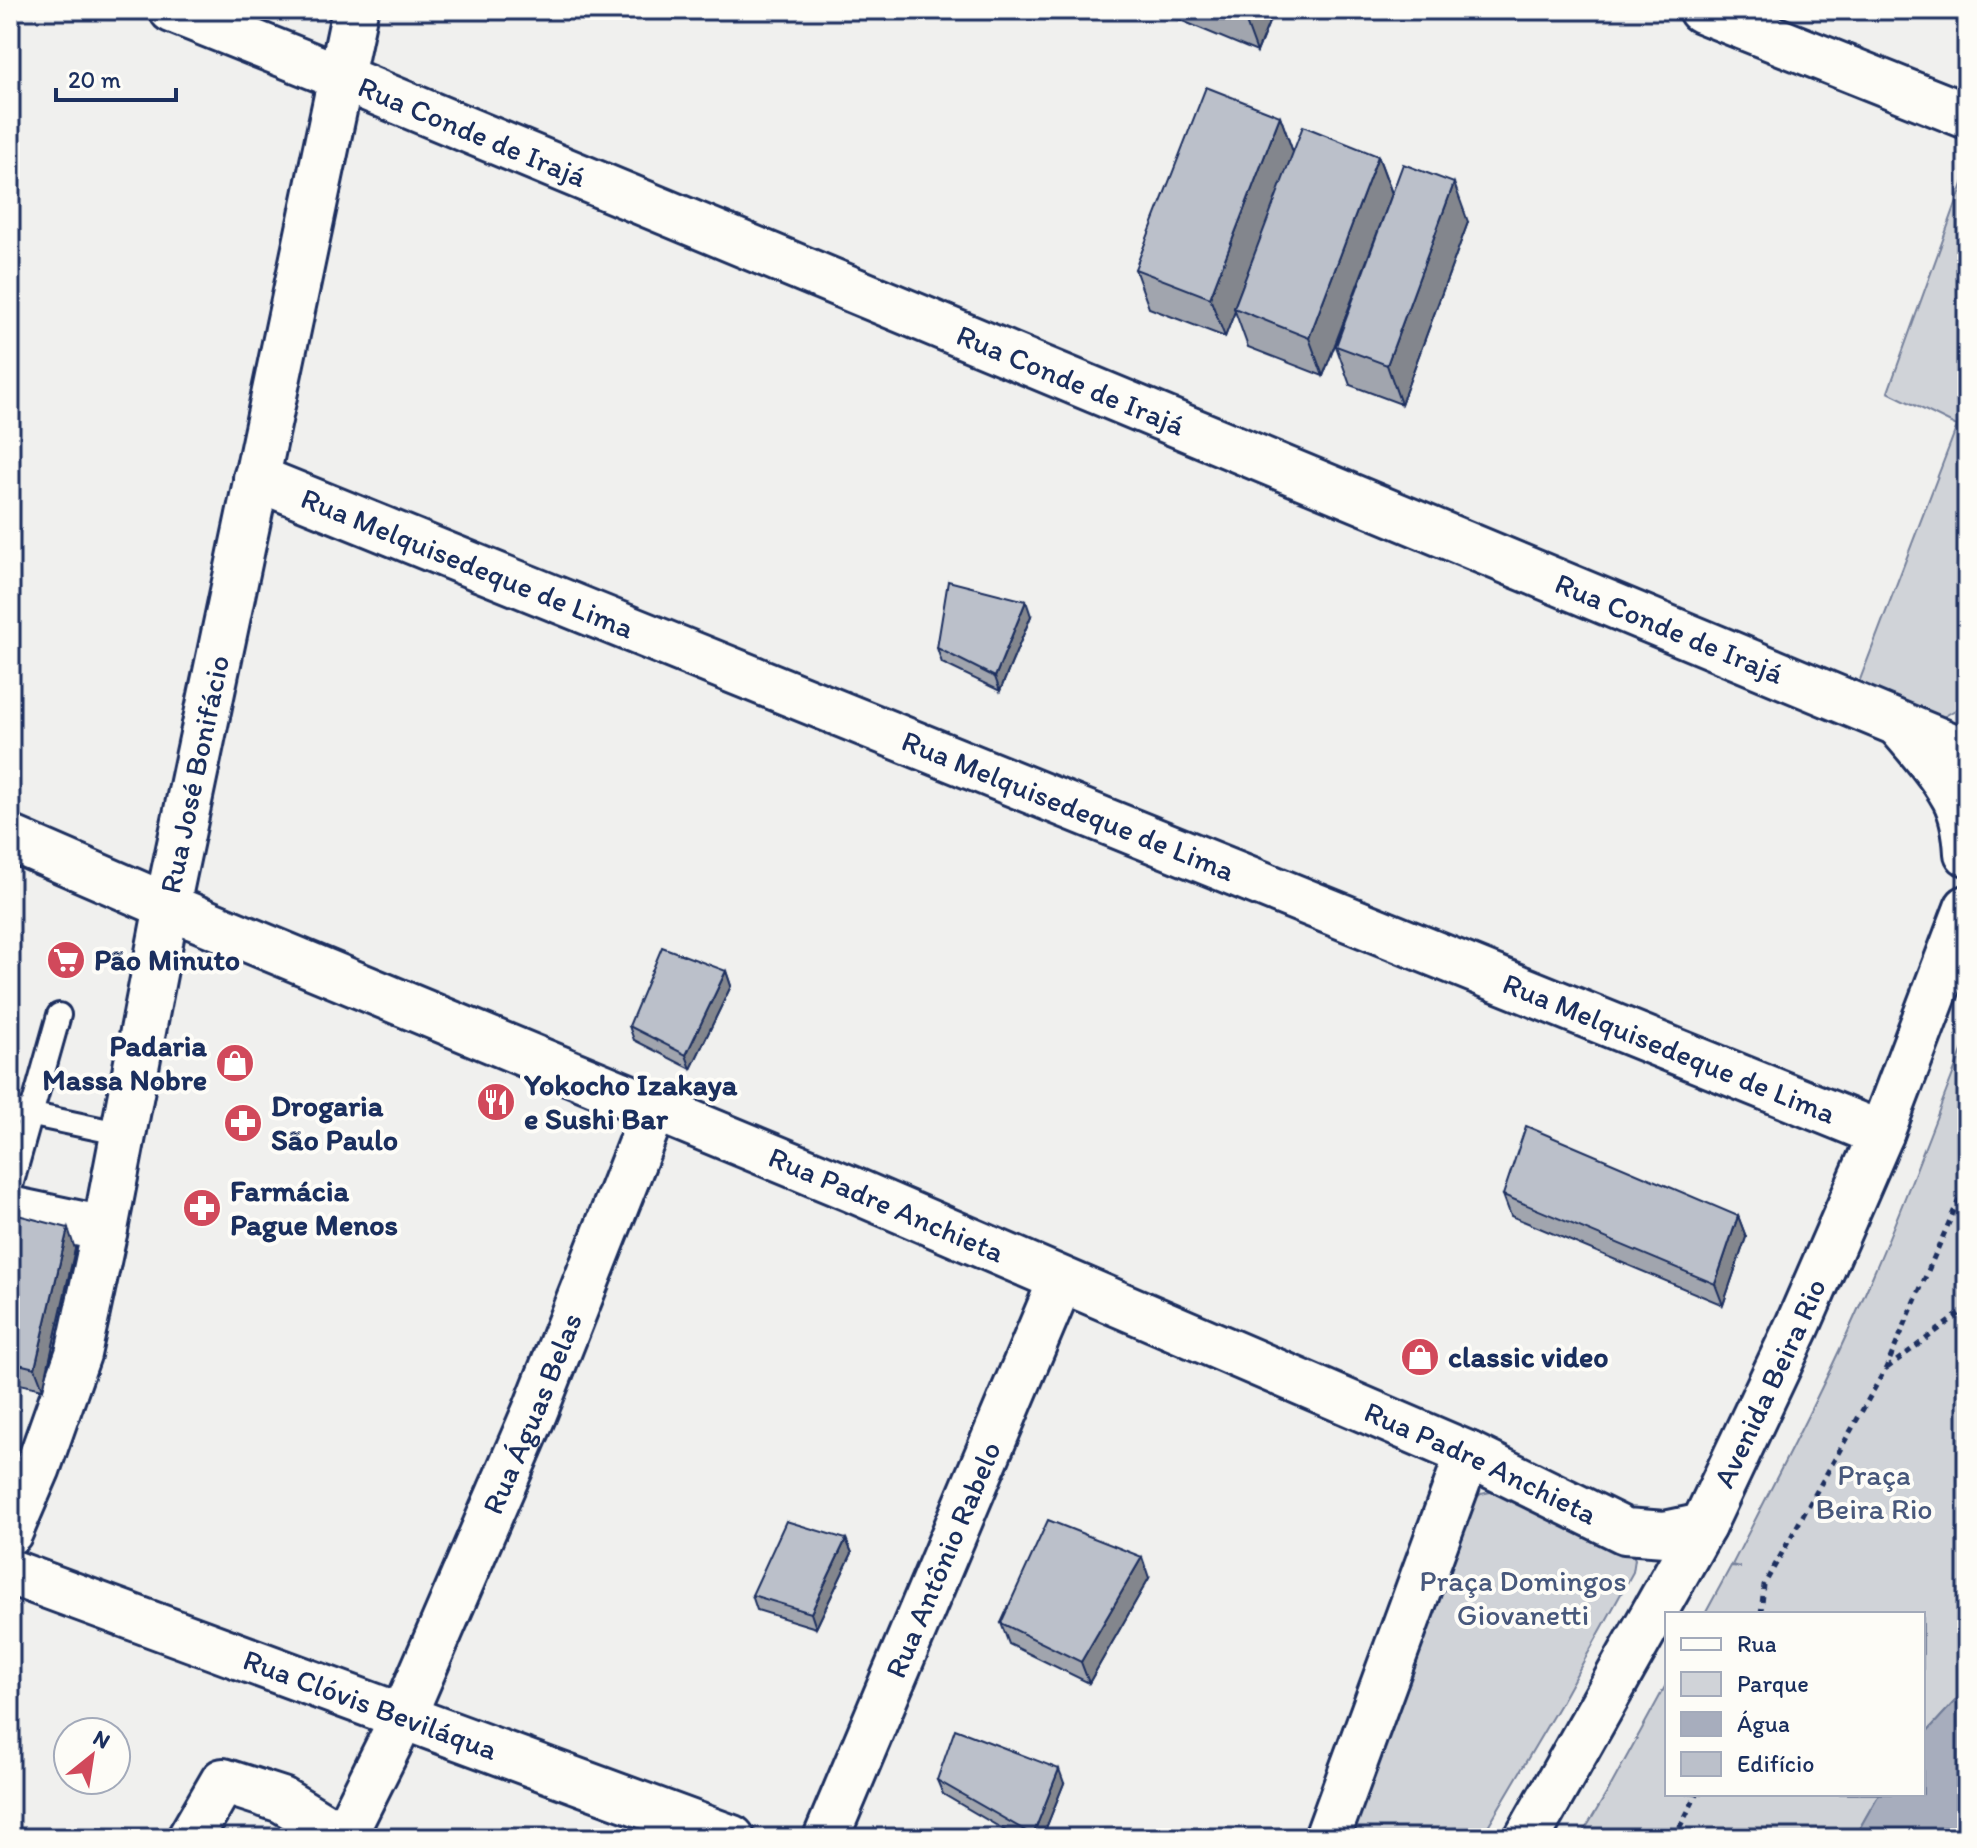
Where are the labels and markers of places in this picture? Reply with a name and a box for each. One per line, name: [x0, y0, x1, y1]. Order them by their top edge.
supermarket icon: Pão Minuto: [45, 939, 87, 981]
place label: Pão Minuto: [94, 941, 240, 978]
place label: Padaria Massa Nobre: [42, 1027, 207, 1098]
shop icon: Padaria Massa Nobre: [214, 1042, 256, 1084]
place label: Yokocho Izakaya e Sushi Bar: [523, 1066, 738, 1137]
restaurant icon: Yokocho Izakaya e Sushi Bar: [475, 1081, 517, 1123]
place label: Drogaria São Paulo: [271, 1087, 398, 1158]
pharmacy icon: Drogaria São Paulo: [222, 1102, 264, 1144]
place label: Farmácia Pague Menos: [230, 1172, 398, 1243]
pharmacy icon: Farmácia Pague Menos: [181, 1187, 223, 1229]
shop icon: classic video: [1399, 1336, 1441, 1378]
place label: classic video: [1448, 1338, 1609, 1375]

